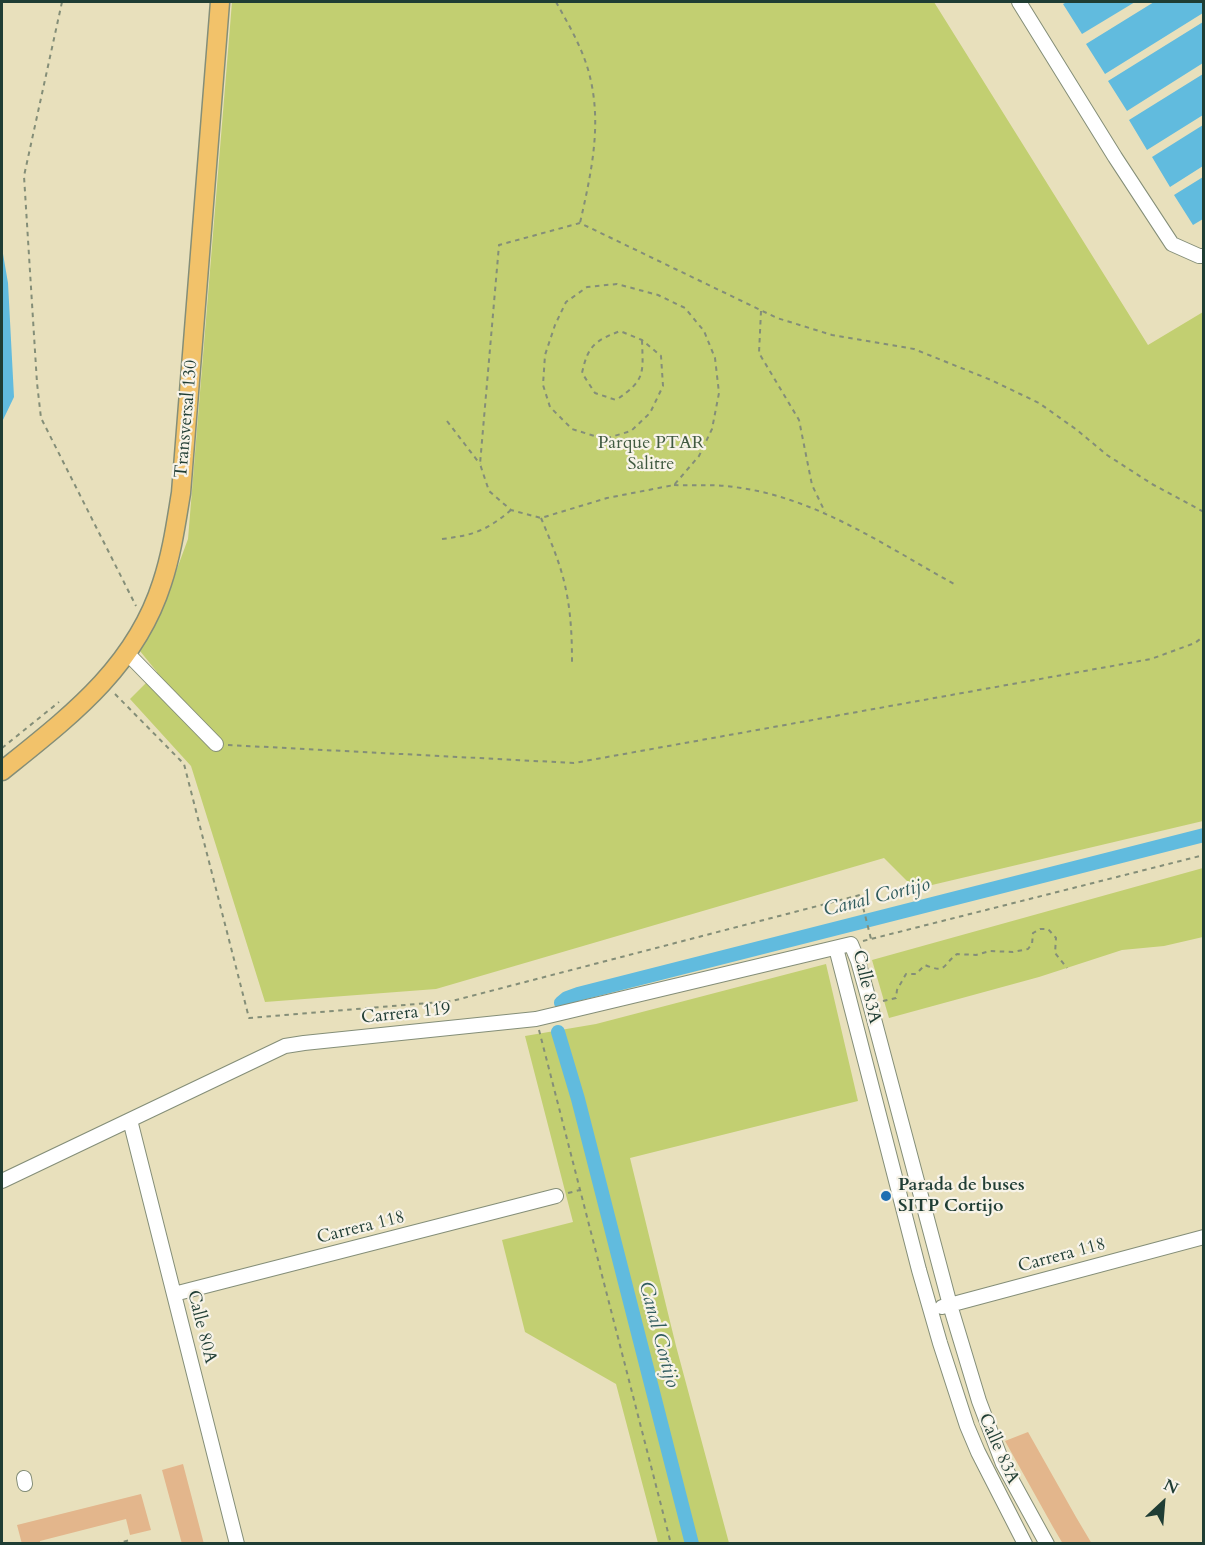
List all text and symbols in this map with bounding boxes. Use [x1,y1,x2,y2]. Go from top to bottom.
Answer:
street label: Transversal 130 [171,359,203,479]
park label: Parque PTAR Salitre [598,433,704,476]
water label: Canal Cortijo [821,873,933,923]
street label: Calle 83A [847,948,885,1026]
street label: Carrera 119 [360,999,452,1029]
place label: Parada de buses SITP Cortijo [898,1175,1025,1218]
marker: Parada de buses SITP Cortijo [879,1189,893,1203]
street label: Carrera 118 [315,1207,407,1249]
street label: Carrera 118 [1016,1234,1108,1278]
water label: Canal Cortijo [632,1279,684,1391]
street label: Calle 80A [181,1288,221,1366]
street label: Calle 83A [973,1410,1023,1488]
north arrow [1133,1473,1193,1533]
text: N [1160,1474,1182,1500]

